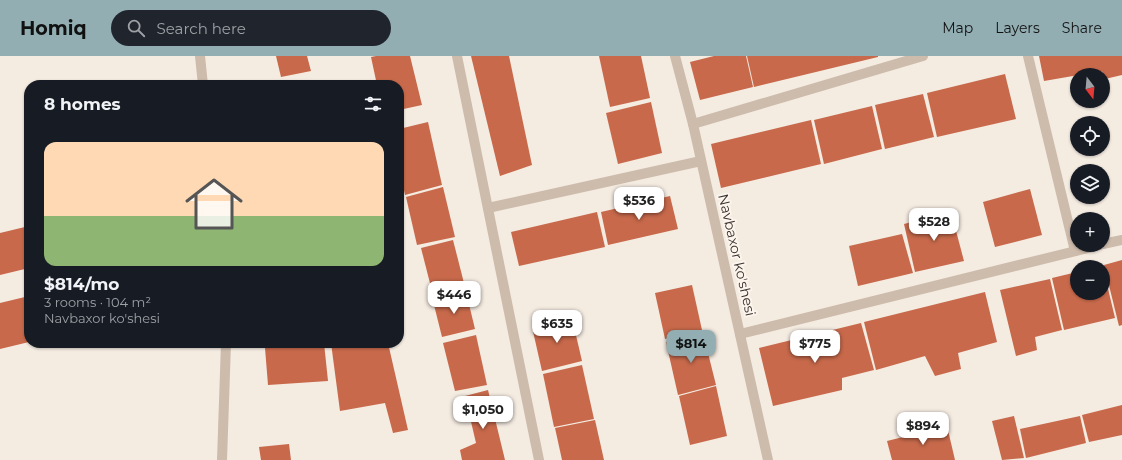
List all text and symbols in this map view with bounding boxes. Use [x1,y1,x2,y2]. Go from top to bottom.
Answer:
search box [111,10,391,46]
text: Homiq [20,17,87,40]
icon: search [125,17,147,39]
text: Search here [157,19,246,38]
text: Map [942,19,973,37]
text: Layers [995,19,1040,37]
text: Share [1062,19,1102,37]
north arrow [1070,68,1110,108]
map controls [1070,68,1110,300]
icon: filters [362,93,384,115]
text: 8 homes [44,94,121,114]
button: locate [1070,116,1110,156]
button: layers [1070,164,1110,204]
icon: home [178,168,250,240]
pin: $536 [615,187,663,221]
text: $536 [623,192,655,208]
street label: Navbaxor ko'shesi [714,192,760,318]
pin: $528 [910,208,958,242]
button: + [1070,212,1110,252]
text: $528 [918,213,950,229]
button: − [1070,260,1110,300]
text: $814/mo [44,274,119,294]
pin: $446 [430,281,478,315]
text: $446 [437,286,471,302]
text: 3 rooms · 104 m² [44,294,151,310]
text: Navbaxor ko'shesi [44,310,160,326]
pin: $635 [533,310,581,344]
text: $635 [541,315,573,331]
pin: $814 [667,330,715,364]
pin: $775 [791,330,839,364]
text: $814 [676,335,706,351]
text: $775 [799,335,831,351]
pin: $1,050 [450,396,516,430]
text: $1,050 [462,401,504,417]
pin: $894 [899,412,947,446]
text: $894 [906,417,940,433]

